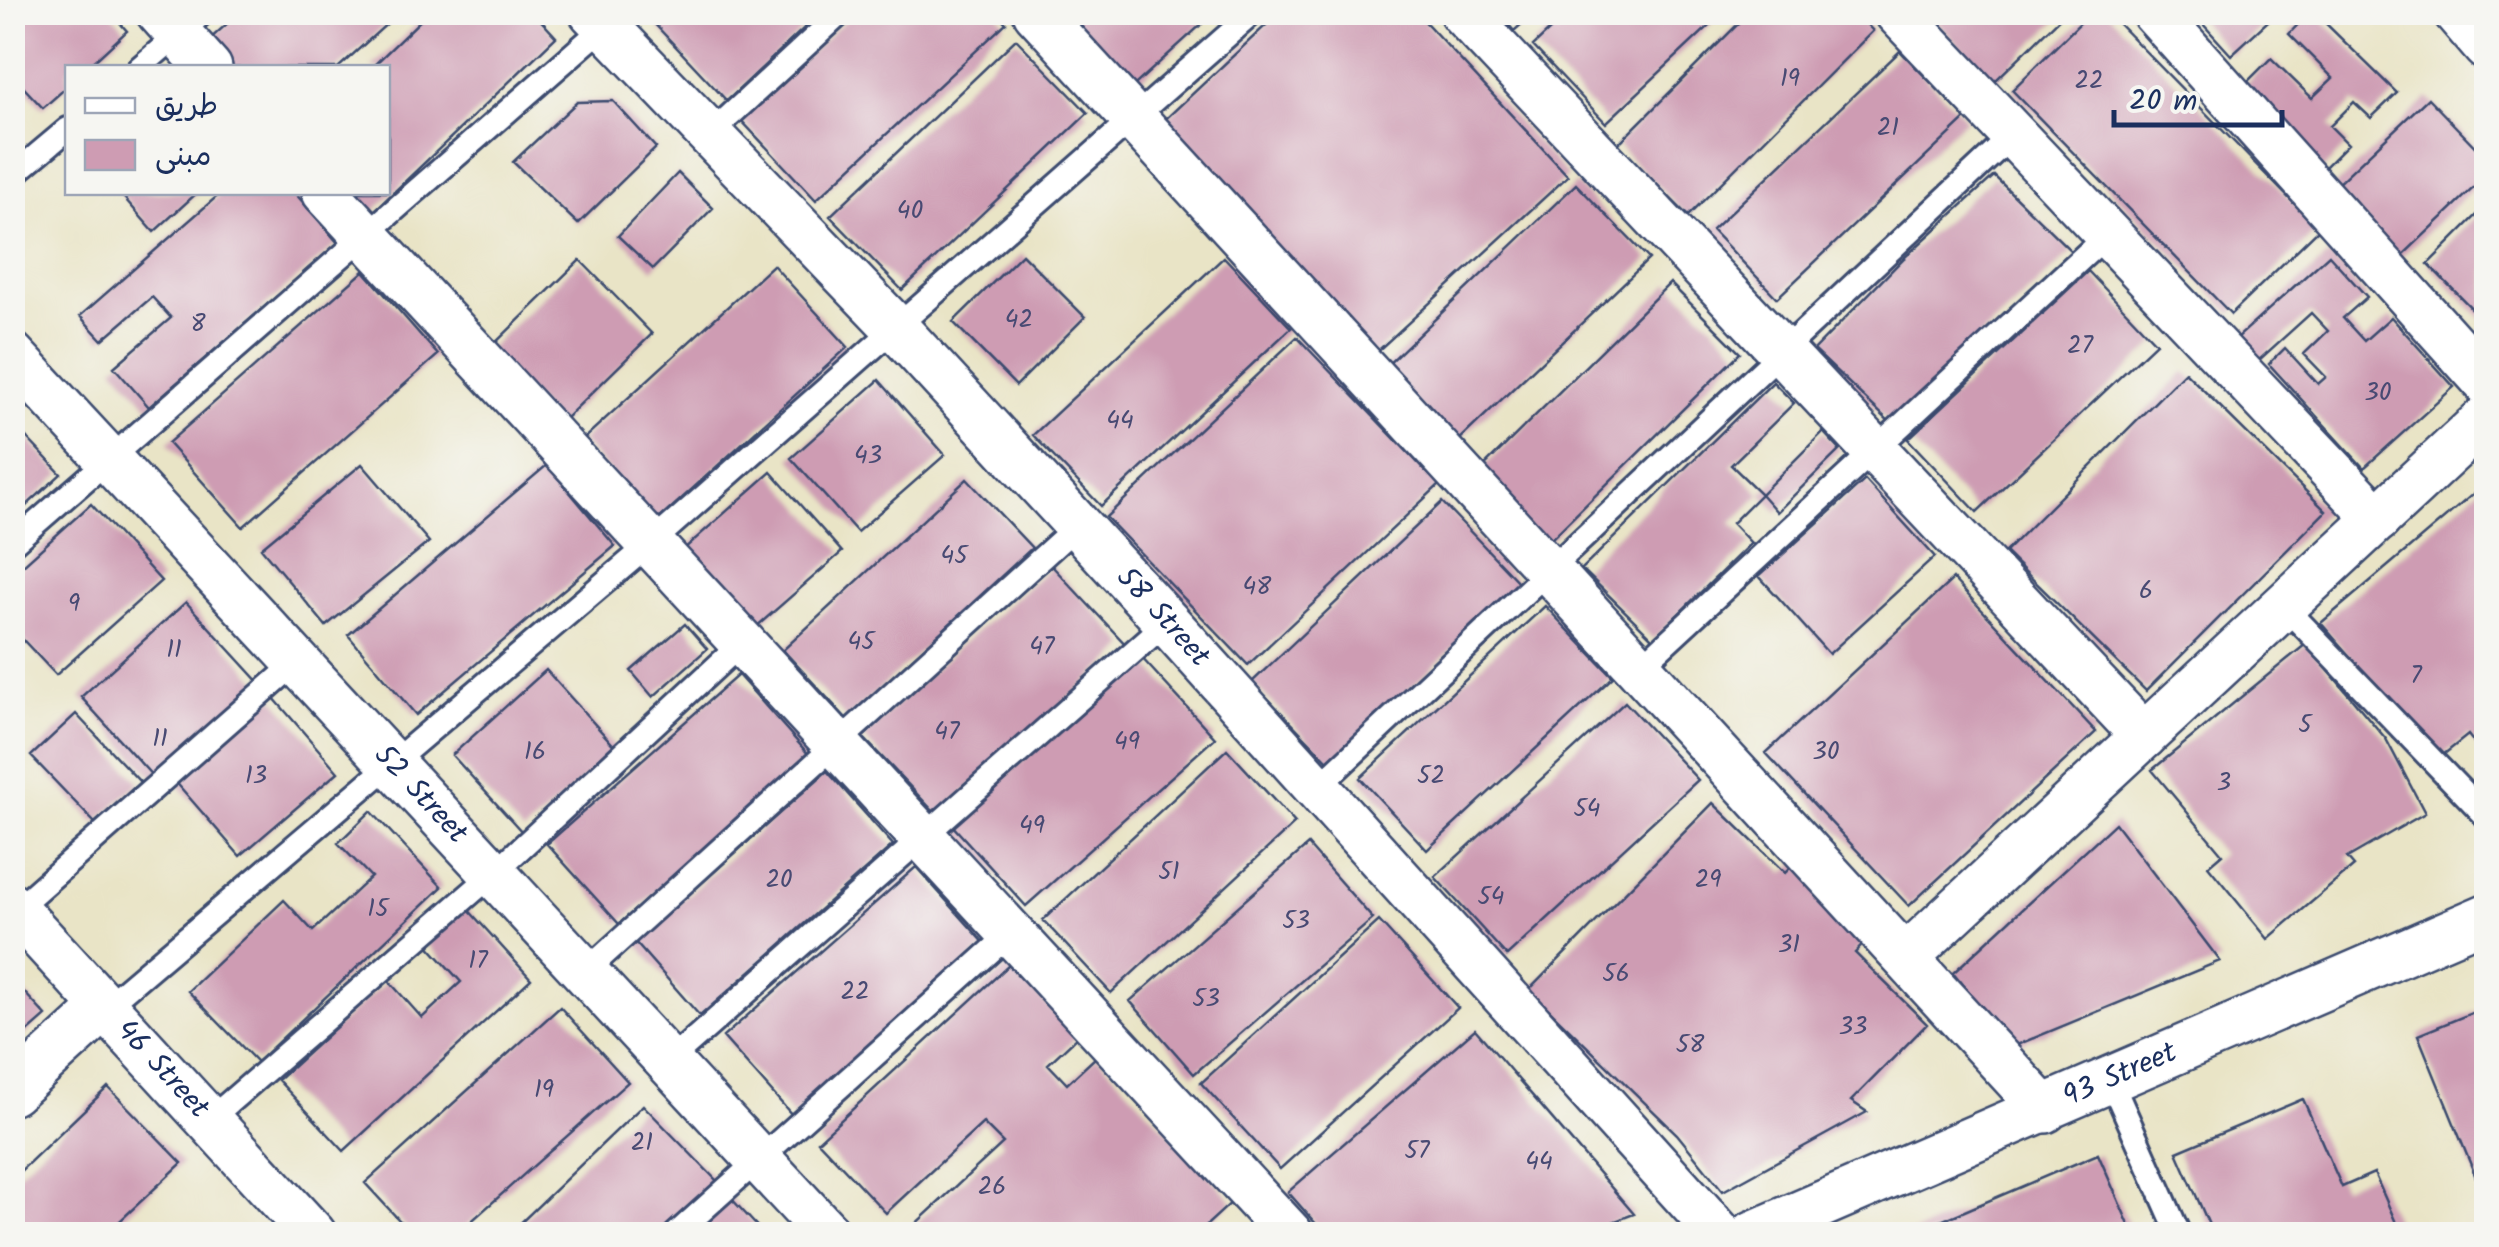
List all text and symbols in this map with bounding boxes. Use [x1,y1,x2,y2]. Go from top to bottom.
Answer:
house number: 19 [1780,59,1800,99]
house number: 22 [2074,61,2104,101]
legend [65,65,390,195]
scale bar [2114,65,2282,127]
text: 20 m [2129,78,2197,126]
text: طريق [155,83,218,131]
house number: 21 [1877,108,1899,148]
text: مبنى [155,133,211,181]
house number: 40 [897,191,923,231]
house number: 42 [1005,300,1033,340]
house number: 8 [190,304,206,344]
house number: 27 [2067,326,2094,366]
house number: 30 [2365,373,2391,413]
house number: 44 [1106,401,1134,441]
house number: 43 [854,436,882,476]
house number: 45 [940,536,969,576]
street label: 58 Street [1104,556,1222,679]
house number: 48 [1243,567,1272,607]
house number: 6 [2139,571,2153,611]
house number: 9 [68,584,80,624]
house number: 45 [847,622,876,662]
house number: 47 [1029,627,1056,667]
house number: 11 [166,630,182,670]
house number: 7 [2410,656,2423,696]
house number: 5 [2298,705,2313,745]
house number: 47 [934,712,961,752]
house number: 11 [152,719,168,759]
house number: 49 [1114,722,1140,762]
house number: 16 [524,732,546,772]
house number: 30 [1813,732,1839,772]
street label: 52 Street [361,734,479,856]
house number: 13 [245,756,267,796]
house number: 52 [1417,756,1445,796]
house number: 3 [2217,763,2231,803]
house number: 54 [1573,789,1601,829]
house number: 49 [1019,806,1045,846]
house number: 51 [1158,852,1180,892]
house number: 20 [765,860,793,900]
house number: 29 [1695,860,1721,900]
house number: 54 [1477,877,1505,917]
house number: 15 [367,889,390,929]
house number: 53 [1282,901,1310,941]
house number: 31 [1778,925,1800,965]
house number: 17 [468,941,489,981]
house number: 56 [1602,954,1630,994]
house number: 22 [840,972,870,1012]
house number: 53 [1192,979,1220,1019]
house number: 33 [1839,1007,1867,1047]
street label: 46 Street [103,1009,221,1131]
house number: 58 [1676,1025,1705,1065]
street label: 93 Street [2056,1029,2185,1121]
house number: 19 [534,1070,554,1110]
house number: 21 [631,1123,653,1163]
house number: 57 [1405,1131,1431,1171]
house number: 44 [1525,1142,1553,1182]
house number: 26 [978,1167,1006,1207]

